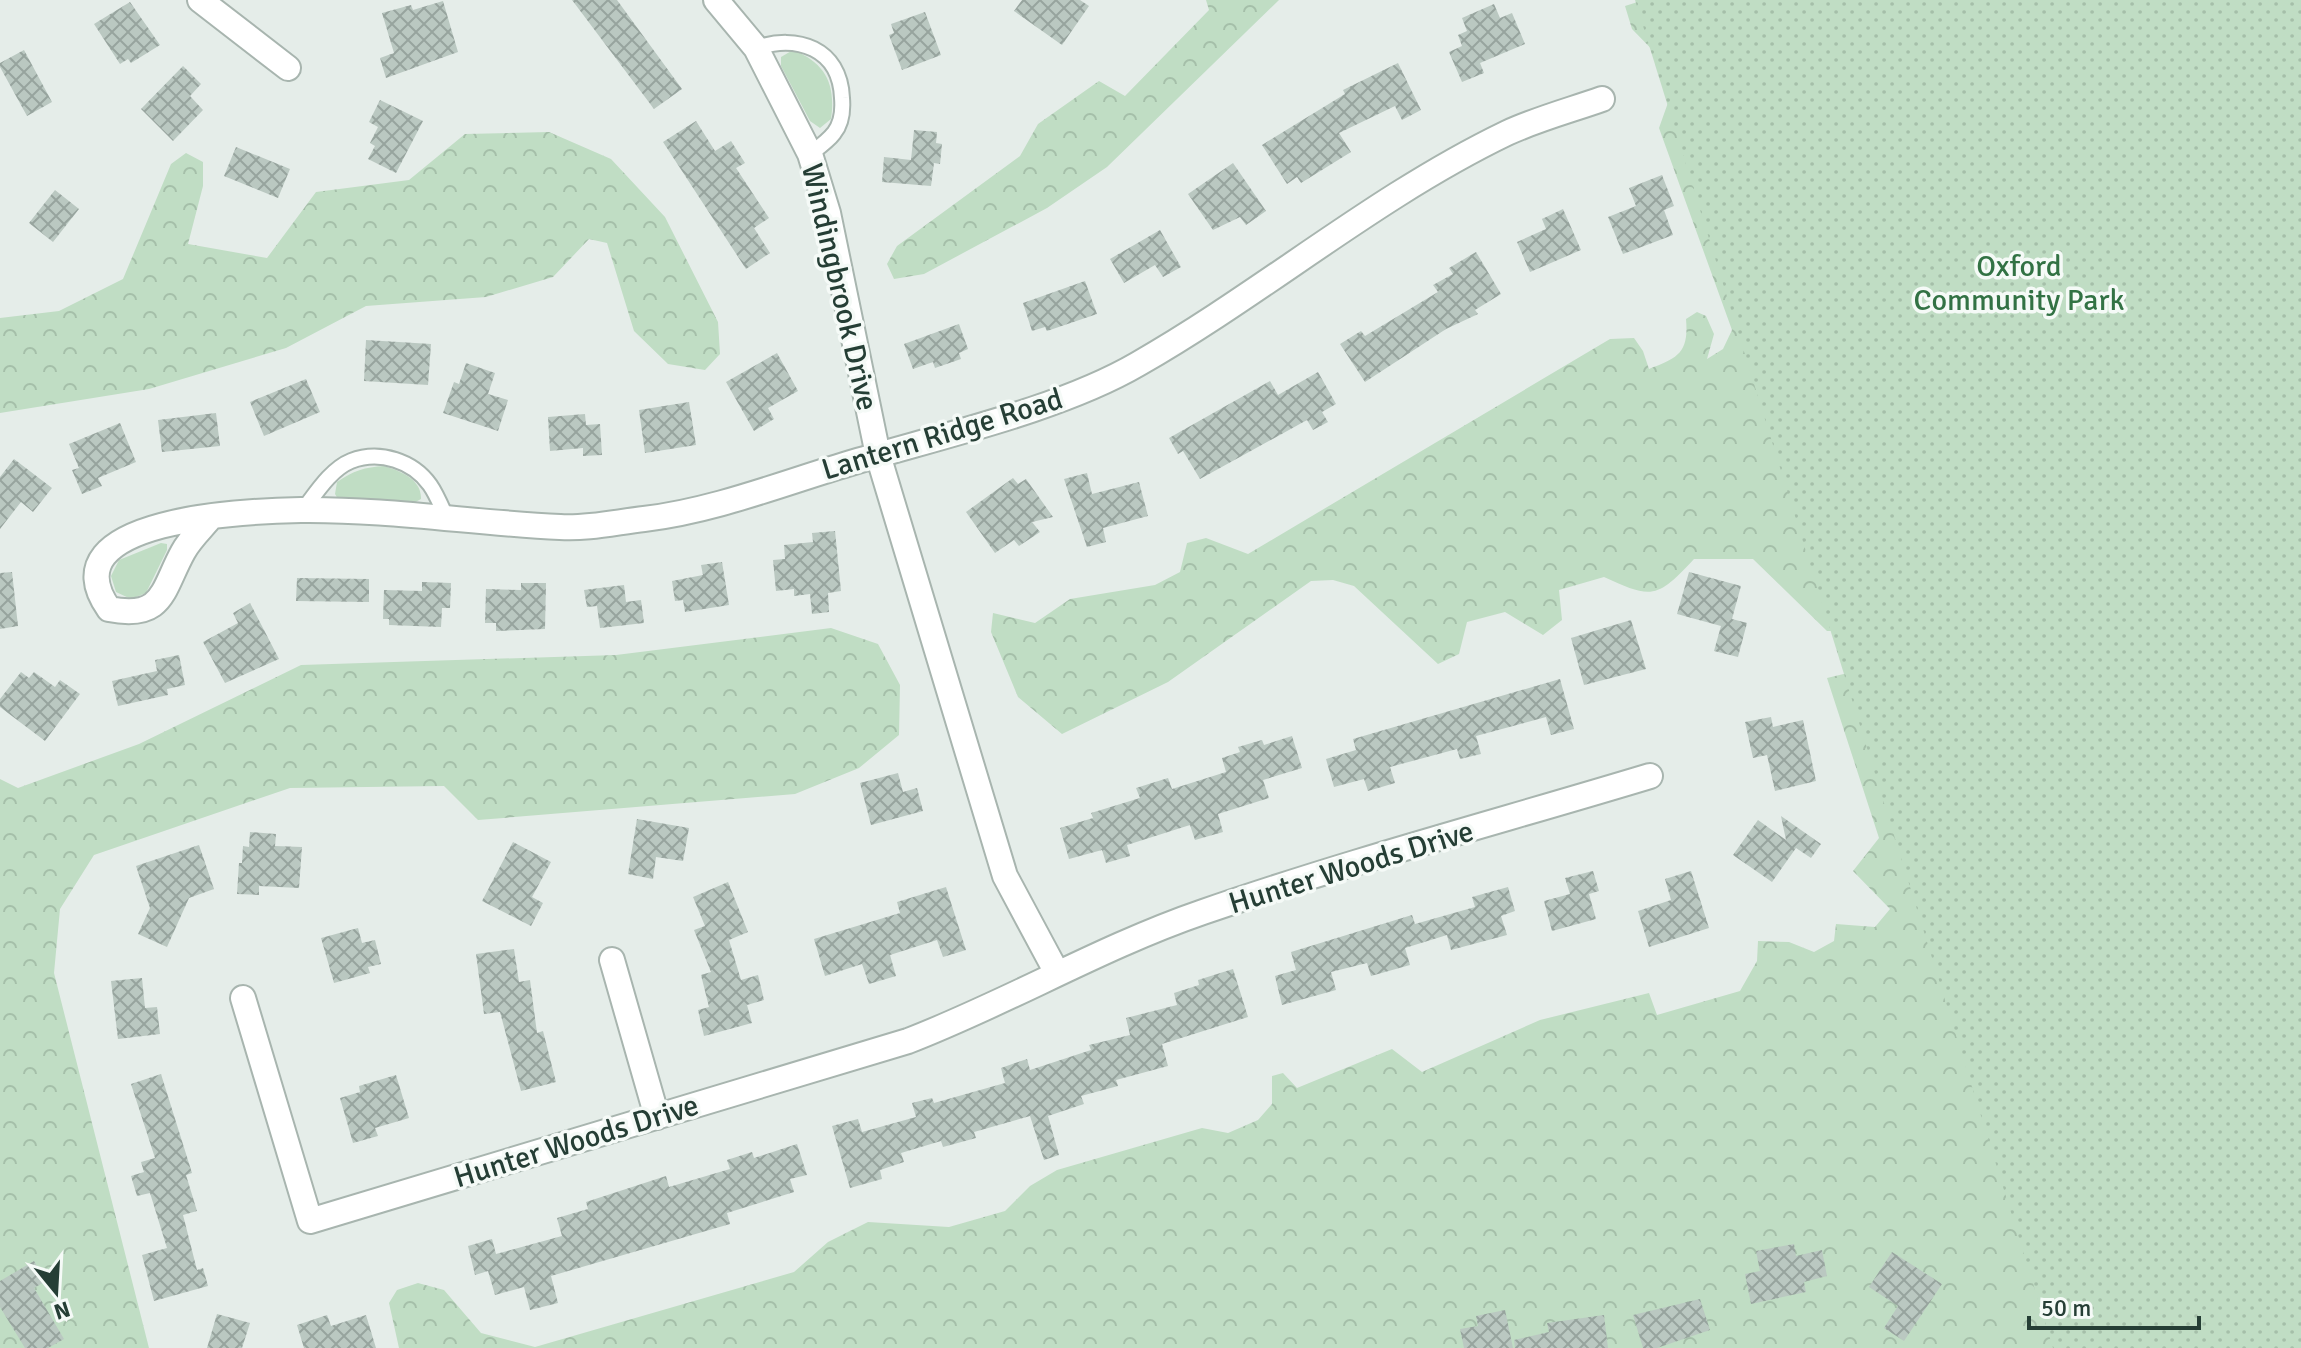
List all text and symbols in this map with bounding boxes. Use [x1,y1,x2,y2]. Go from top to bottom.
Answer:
street label: Windingbrook Drive [793,160,886,414]
park label: Oxford Community Park [1914,248,2124,319]
street label: Lantern Ridge Road [817,380,1067,489]
street label: Hunter Woods Drive [1224,813,1478,922]
street label: Hunter Woods Drive [449,1087,703,1196]
north arrow [16,1252,96,1332]
scale bar [2029,1280,2199,1330]
text: 50 m [2041,1293,2091,1323]
text: N [51,1295,73,1326]

